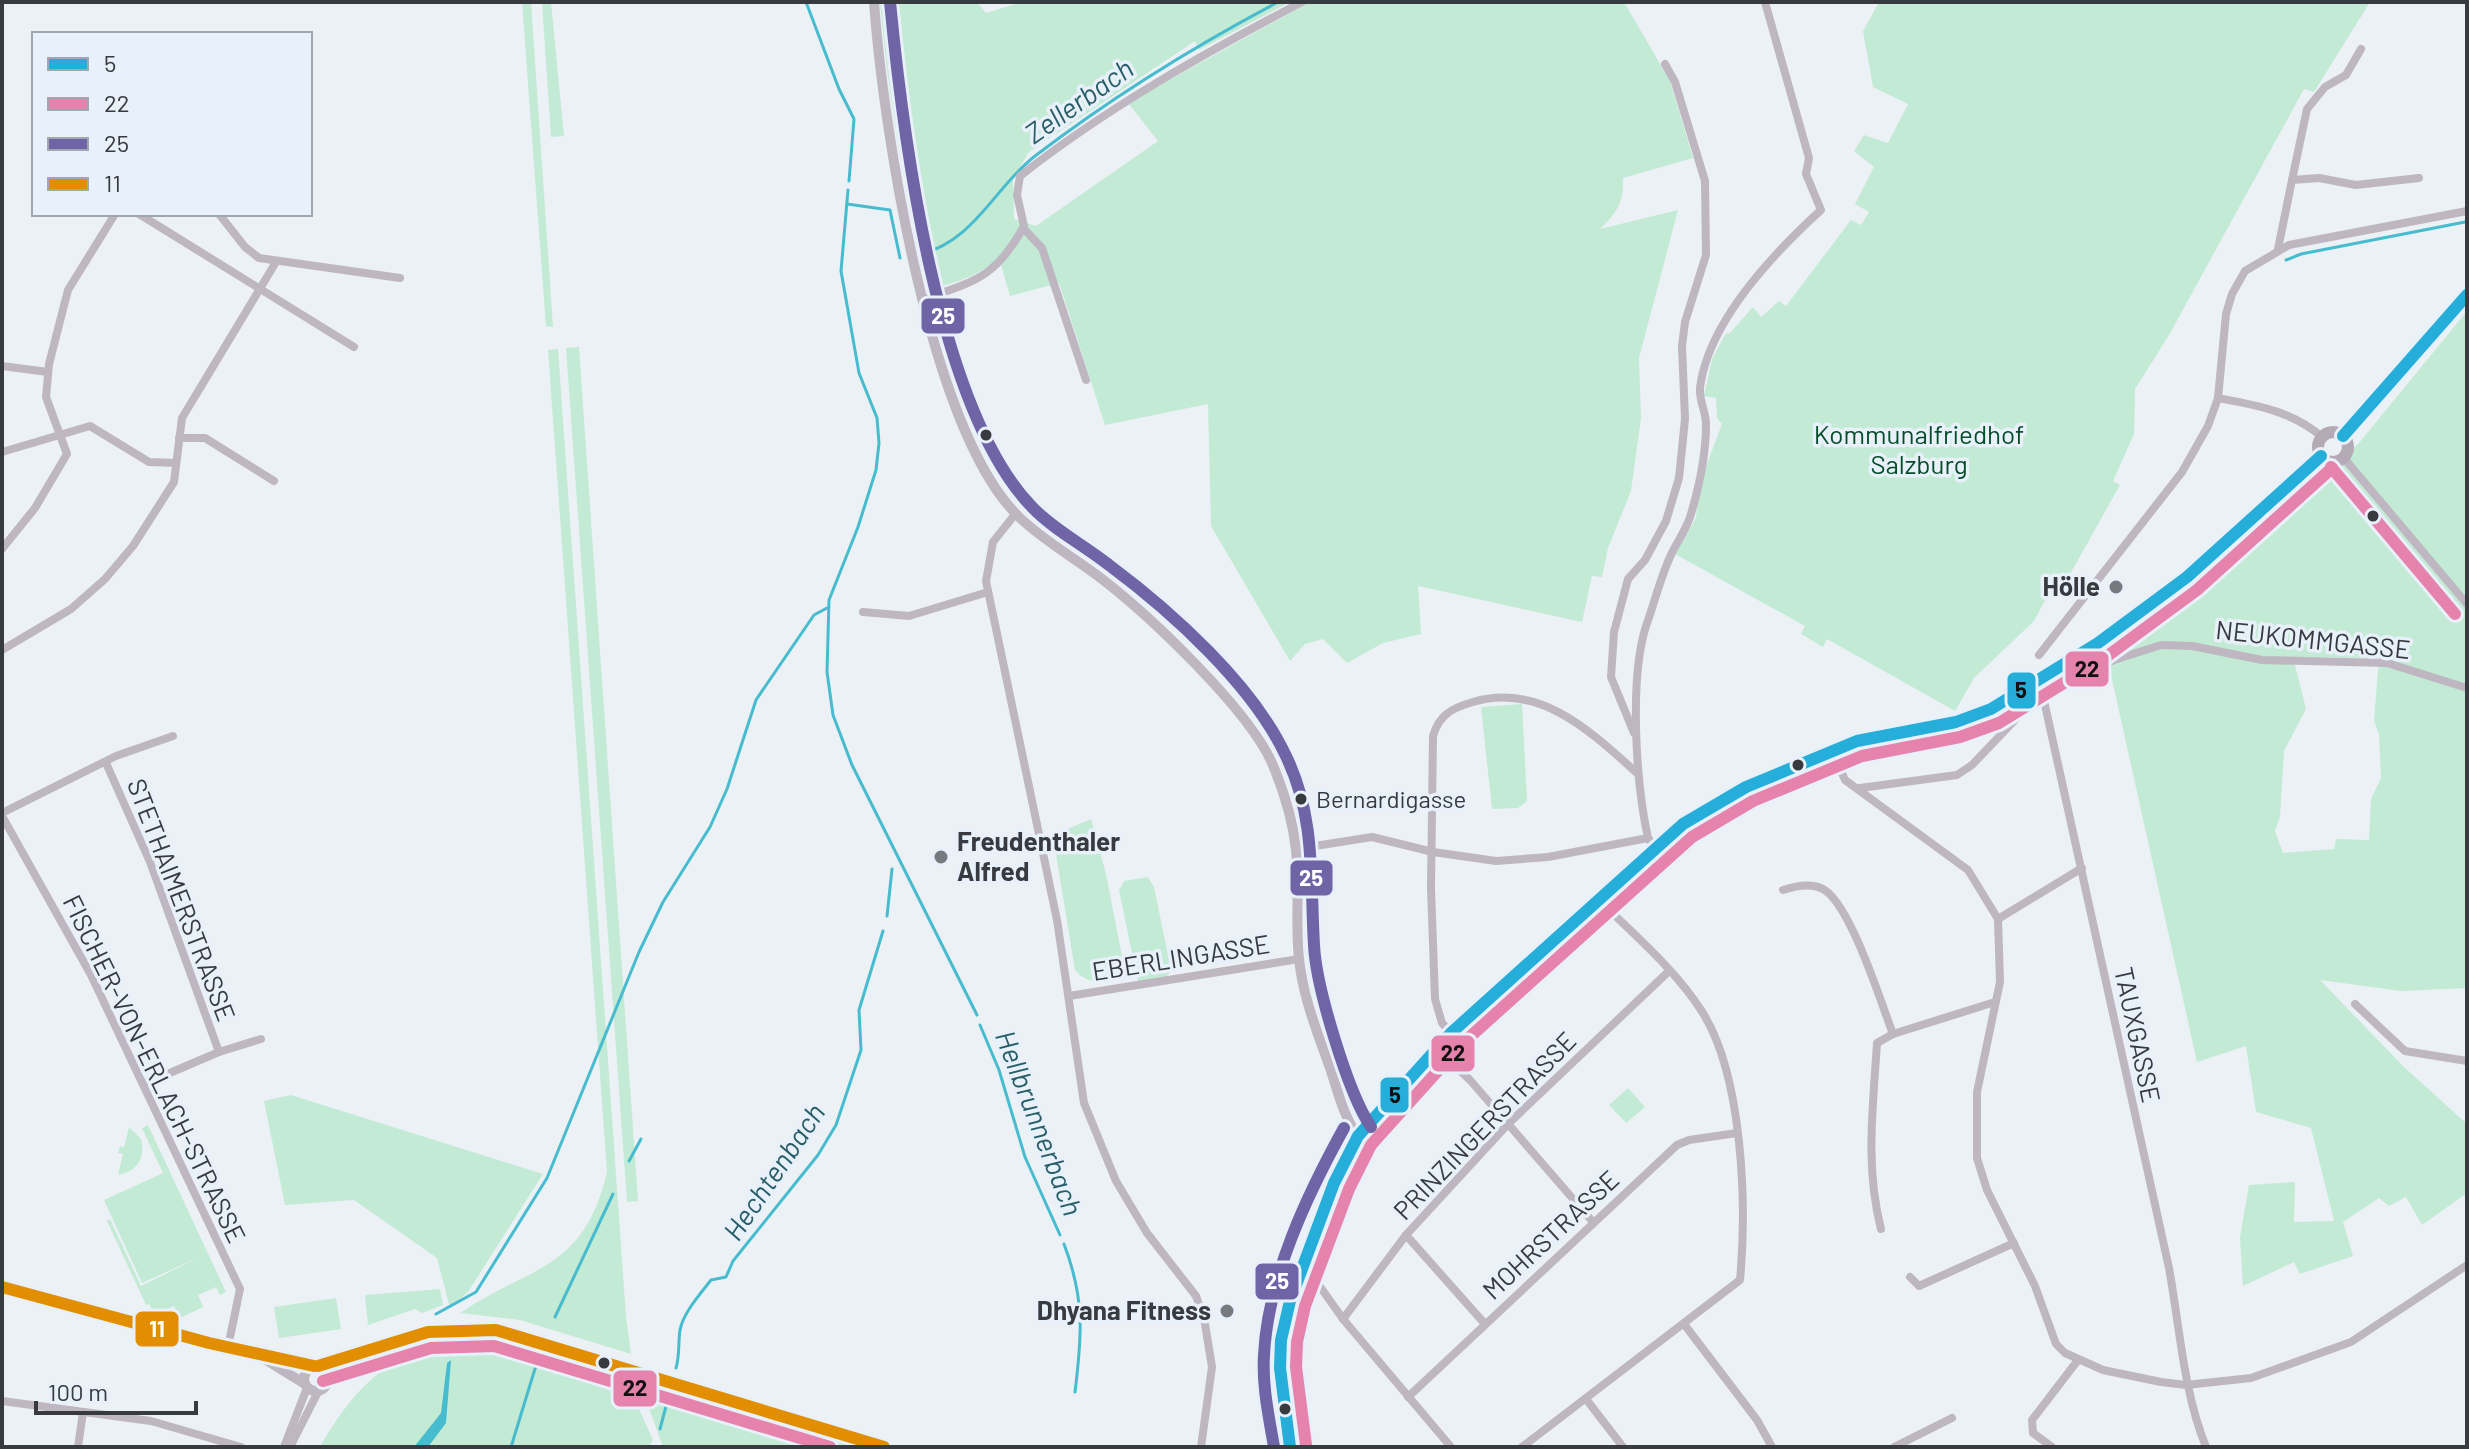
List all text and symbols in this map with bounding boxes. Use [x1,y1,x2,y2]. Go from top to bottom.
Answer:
legend [32,32,312,216]
text: 5 [104,48,116,77]
water label: Zellerbach [1018,51,1139,150]
text: 22 [104,88,130,117]
text: 25 [104,128,129,157]
text: 11 [104,168,121,197]
line badge: 25 [920,297,966,335]
text: 25 [931,302,955,328]
park label: Kommunalfriedhof Salzburg [1814,418,2024,479]
unlabelled marker [978,427,994,443]
unlabelled marker [2365,508,2381,524]
place label: Hölle [2043,570,2100,601]
marker: Hölle [2107,578,2125,596]
street label: NEUKOMMGASSE [2214,613,2412,664]
line badge: 22 [2064,650,2110,688]
text: 22 [2075,655,2099,681]
line badge: 5 [2006,671,2037,710]
text: 5 [2015,676,2027,702]
unlabelled marker [1790,757,1806,773]
street label: STETHAIMERSTRASSE [122,774,243,1025]
place label: Bernardigasse [1316,784,1466,813]
marker: Bernardigasse [1293,791,1309,807]
place label: Freudenthaler Alfred [957,825,1120,886]
marker: Freudenthaler Alfred [932,848,950,866]
line badge: 25 [1289,859,1334,897]
text: 25 [1299,864,1323,890]
street label: FISCHER-VON-ERLACH-STRASSE [57,889,253,1247]
street label: EBERLINGASSE [1090,927,1272,986]
street label: TAUXGASSE [2109,964,2168,1105]
water label: Hellbrunnerbach [989,1025,1091,1220]
street label: PRINZINGERSTRASSE [1386,1025,1582,1225]
line badge: 22 [1430,1034,1476,1073]
text: 22 [1441,1039,1465,1065]
line badge: 5 [1379,1076,1410,1114]
text: 5 [1389,1081,1401,1107]
water label: Hechtenbach [715,1096,831,1246]
street label: MOHRSTRASSE [1475,1163,1625,1305]
line badge: 25 [1254,1262,1300,1301]
text: 25 [1265,1267,1289,1293]
place label: Dhyana Fitness [1037,1294,1211,1325]
marker: Dhyana Fitness [1218,1302,1236,1320]
line badge: 11 [134,1310,180,1348]
text: 11 [149,1315,165,1341]
unlabelled marker [596,1355,612,1371]
scale bar [36,1365,196,1415]
line badge: 22 [612,1369,658,1408]
text: 22 [623,1374,647,1400]
text: 100 m [48,1377,108,1406]
unlabelled marker [1277,1401,1293,1417]

